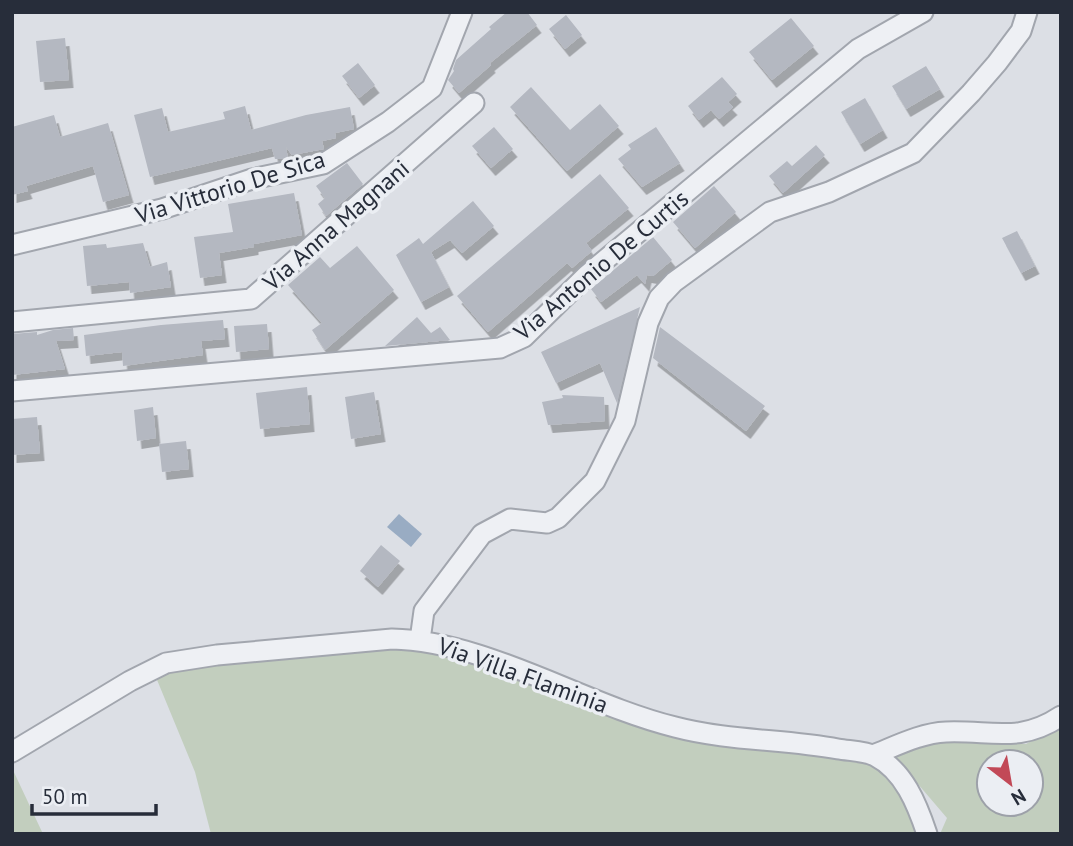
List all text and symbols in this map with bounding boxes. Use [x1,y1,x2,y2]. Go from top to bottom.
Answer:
street label: Via Vittorio De Sica [130,143,329,231]
street label: Via Anna Magnani [255,153,416,298]
street label: Via Antonio De Curtis [507,183,695,348]
street label: Via Villa Flaminia [433,630,612,720]
north arrow [975,748,1045,818]
scale bar [32,772,156,816]
text: 50 m [42,783,88,810]
text: N [1007,784,1030,811]

